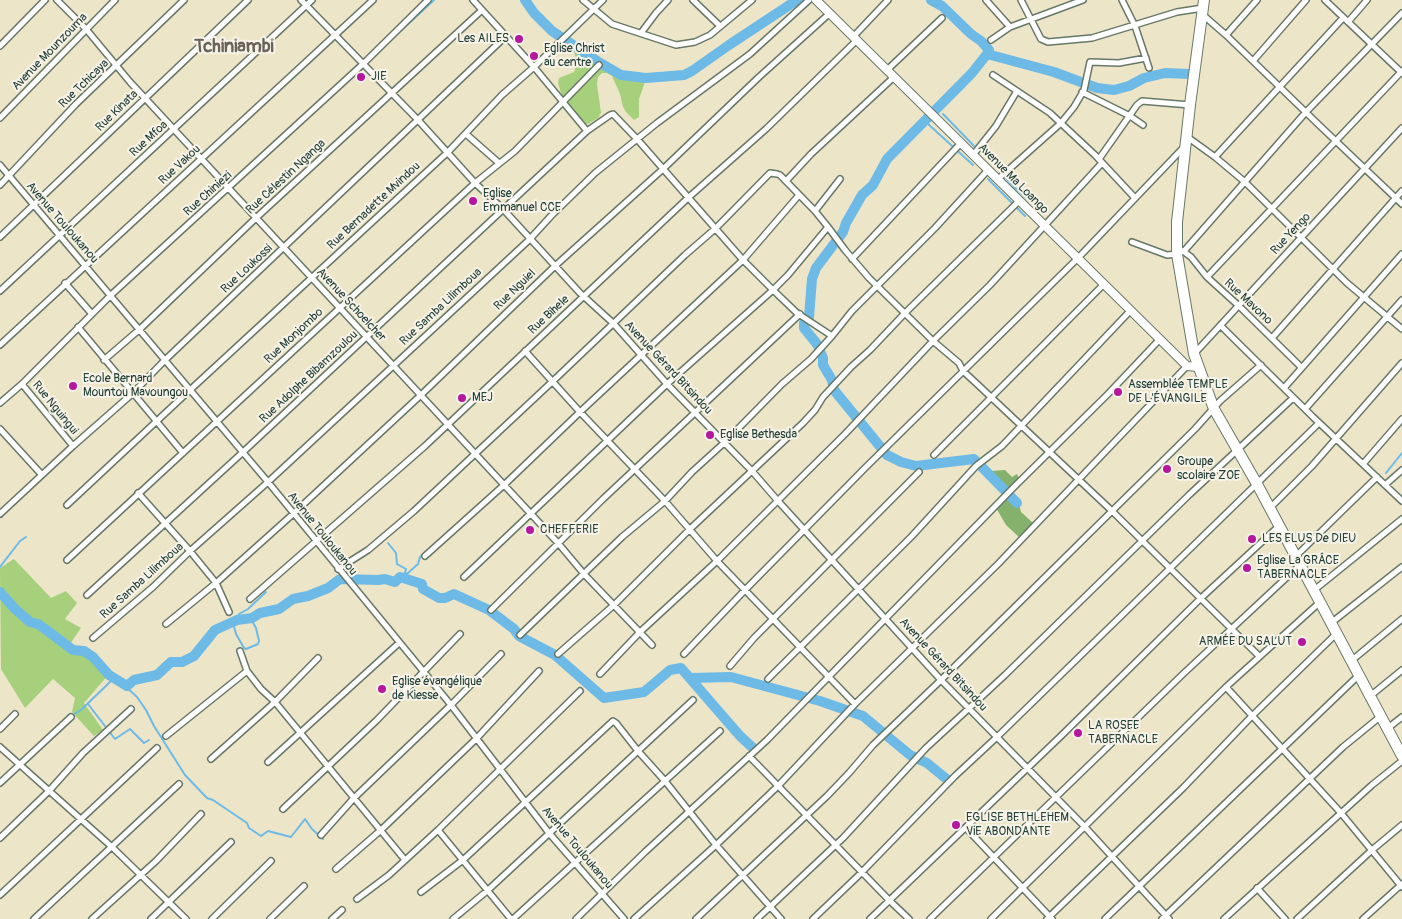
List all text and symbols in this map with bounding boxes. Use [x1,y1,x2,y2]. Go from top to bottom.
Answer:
street label: Avenue Mounzouma [9,10,91,94]
place label: Les AILES [457,32,509,46]
marker: Les AILES [513,33,525,45]
district label: Tchiniambi [194,36,274,58]
place label: Eglise Christ au centre [544,42,605,70]
marker: Eglise Christ au centre [528,50,540,62]
street label: Rue Tchicaya [56,57,112,111]
place label: JIE [371,70,386,84]
marker: JIE [355,71,367,83]
street label: Rue Kinata [93,87,141,135]
street label: Rue Mfoa [127,118,171,160]
street label: Rue Célestin Nganga [243,136,329,218]
street label: Avenue Ma Loango [975,141,1051,217]
street label: Rue Vakou [156,142,204,188]
street label: Rue Bernadette Mvindou [324,159,424,253]
street label: Rue Chiniezi [181,169,235,219]
street label: Avenue Touloukanou [23,179,101,267]
place label: Eglise Emmanuel CCE [483,187,561,215]
marker: Eglise Emmanuel CCE [467,195,479,207]
street label: Rue Yengo [1268,210,1314,258]
street label: Rue Loukossi [218,242,276,296]
street label: Avenue Schoelcher [313,265,389,345]
street label: Rue Samba Lilimboua [397,265,485,349]
street label: Rue Nguiel [491,267,539,313]
street label: Rue Mavono [1221,276,1275,328]
street label: Rue Bihele [526,292,572,338]
street label: Rue Monjombo [262,305,326,367]
street label: Avenue Gérard Bitsindou [621,318,715,418]
street label: Rue Adolphe Bibamzoulou [257,328,361,426]
place label: Ecole Bernard Mountou Mavoungou [83,372,188,400]
street label: Rue Nguingui [29,378,81,438]
place label: Assemblée TEMPLE DE L'ÉVANGILE [1128,378,1228,406]
marker: Ecole Bernard Mountou Mavoungou [67,380,79,392]
marker: Assemblée TEMPLE DE L'ÉVANGILE [1112,386,1124,398]
place label: MEJ [472,391,493,405]
marker: MEJ [456,392,468,404]
place label: Eglise Bethesda [720,428,797,442]
marker: Eglise Bethesda [704,429,716,441]
place label: Groupe scolaire ZOE [1177,455,1240,483]
marker: Groupe scolaire ZOE [1161,463,1173,475]
street label: Avenue Touloukanou [284,489,360,579]
place label: CHEFFERIE [540,523,598,537]
marker: CHEFFERIE [524,524,536,536]
place label: LES ELUS De DIEU [1262,532,1356,546]
marker: LES ELUS De DIEU [1246,533,1258,545]
street label: Rue Samba Lilimboua [97,540,187,622]
place label: Eglise La GRÂCE TABERNACLE [1257,554,1339,582]
marker: Eglise La GRÂCE TABERNACLE [1241,562,1253,574]
street label: Avenue Gérard Bitsindou [896,615,990,715]
place label: ARMÉE DU SALUT [1199,635,1292,649]
marker: ARMÉE DU SALUT [1296,636,1308,648]
place label: Eglise évangélique de Kiesse [392,675,482,703]
marker: Eglise évangélique de Kiesse [376,683,388,695]
place label: LA ROSEE TABERNACLE [1088,719,1158,747]
marker: LA ROSEE TABERNACLE [1072,727,1084,739]
street label: Avenue Touloukanou [538,804,616,892]
place label: EGLISE BETHLEHEM ViE ABONDANTE [966,811,1069,839]
marker: EGLISE BETHLEHEM ViE ABONDANTE [950,819,962,831]

